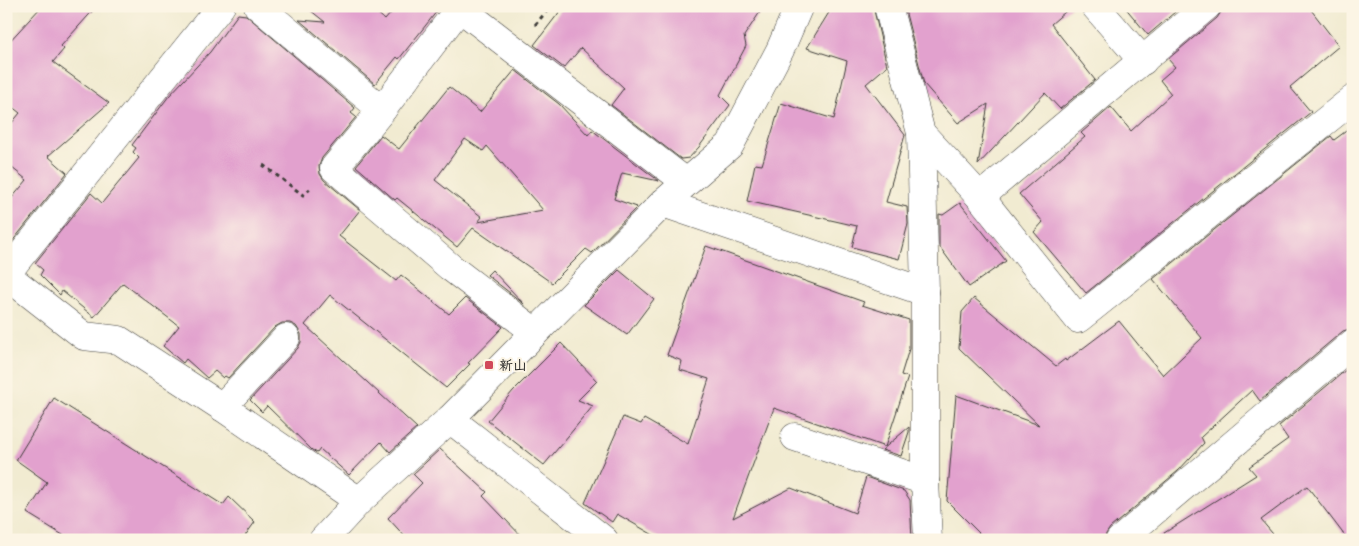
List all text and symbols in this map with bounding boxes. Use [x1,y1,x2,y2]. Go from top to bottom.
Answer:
place label: 新山 [499,355,527,374]
marker: 新山 [483,359,495,371]

